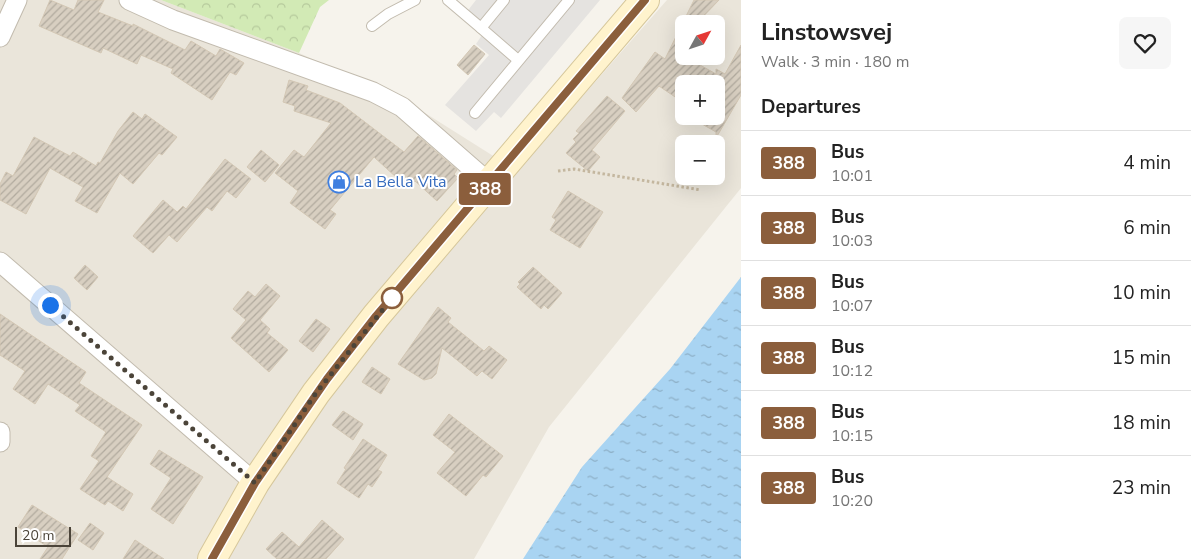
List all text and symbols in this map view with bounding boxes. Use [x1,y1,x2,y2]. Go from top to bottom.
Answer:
north arrow [675,15,725,65]
map controls [675,15,725,185]
text: Linstowsvej [761,16,892,48]
button: heart [1119,17,1171,69]
text: Walk · 3 min · 180 m [761,51,909,73]
button: + [675,75,725,125]
text: Departures [761,94,861,120]
button: − [675,135,725,185]
text: Bus [831,139,864,165]
text: 4 min [1123,150,1171,176]
text: 388 [772,151,805,175]
text: 10:01 [831,165,873,187]
shop icon: La Bella Vita [327,170,351,194]
place label: La Bella Vita [355,171,447,193]
line badge: 388 [456,173,514,205]
text: 388 [469,177,501,201]
text: Bus [831,204,864,230]
text: 6 min [1123,215,1171,241]
text: 388 [772,216,805,240]
text: 10:03 [831,230,873,252]
text: Bus [831,269,864,295]
text: 10 min [1112,280,1171,306]
text: 388 [772,281,805,305]
unlabelled marker [381,287,403,309]
your location [38,293,63,318]
text: 10:07 [831,295,873,317]
text: Bus [831,334,864,360]
text: 15 min [1112,345,1171,371]
text: 388 [772,346,805,370]
text: 10:12 [831,360,873,382]
text: Bus [831,399,864,425]
text: 18 min [1112,410,1171,436]
text: 388 [772,411,805,435]
text: 10:15 [831,425,873,447]
text: Bus [831,464,864,490]
text: 23 min [1112,475,1171,501]
text: 388 [772,476,805,500]
text: 10:20 [831,490,873,512]
scale bar [15,524,71,547]
text: 20 m [22,526,54,545]

